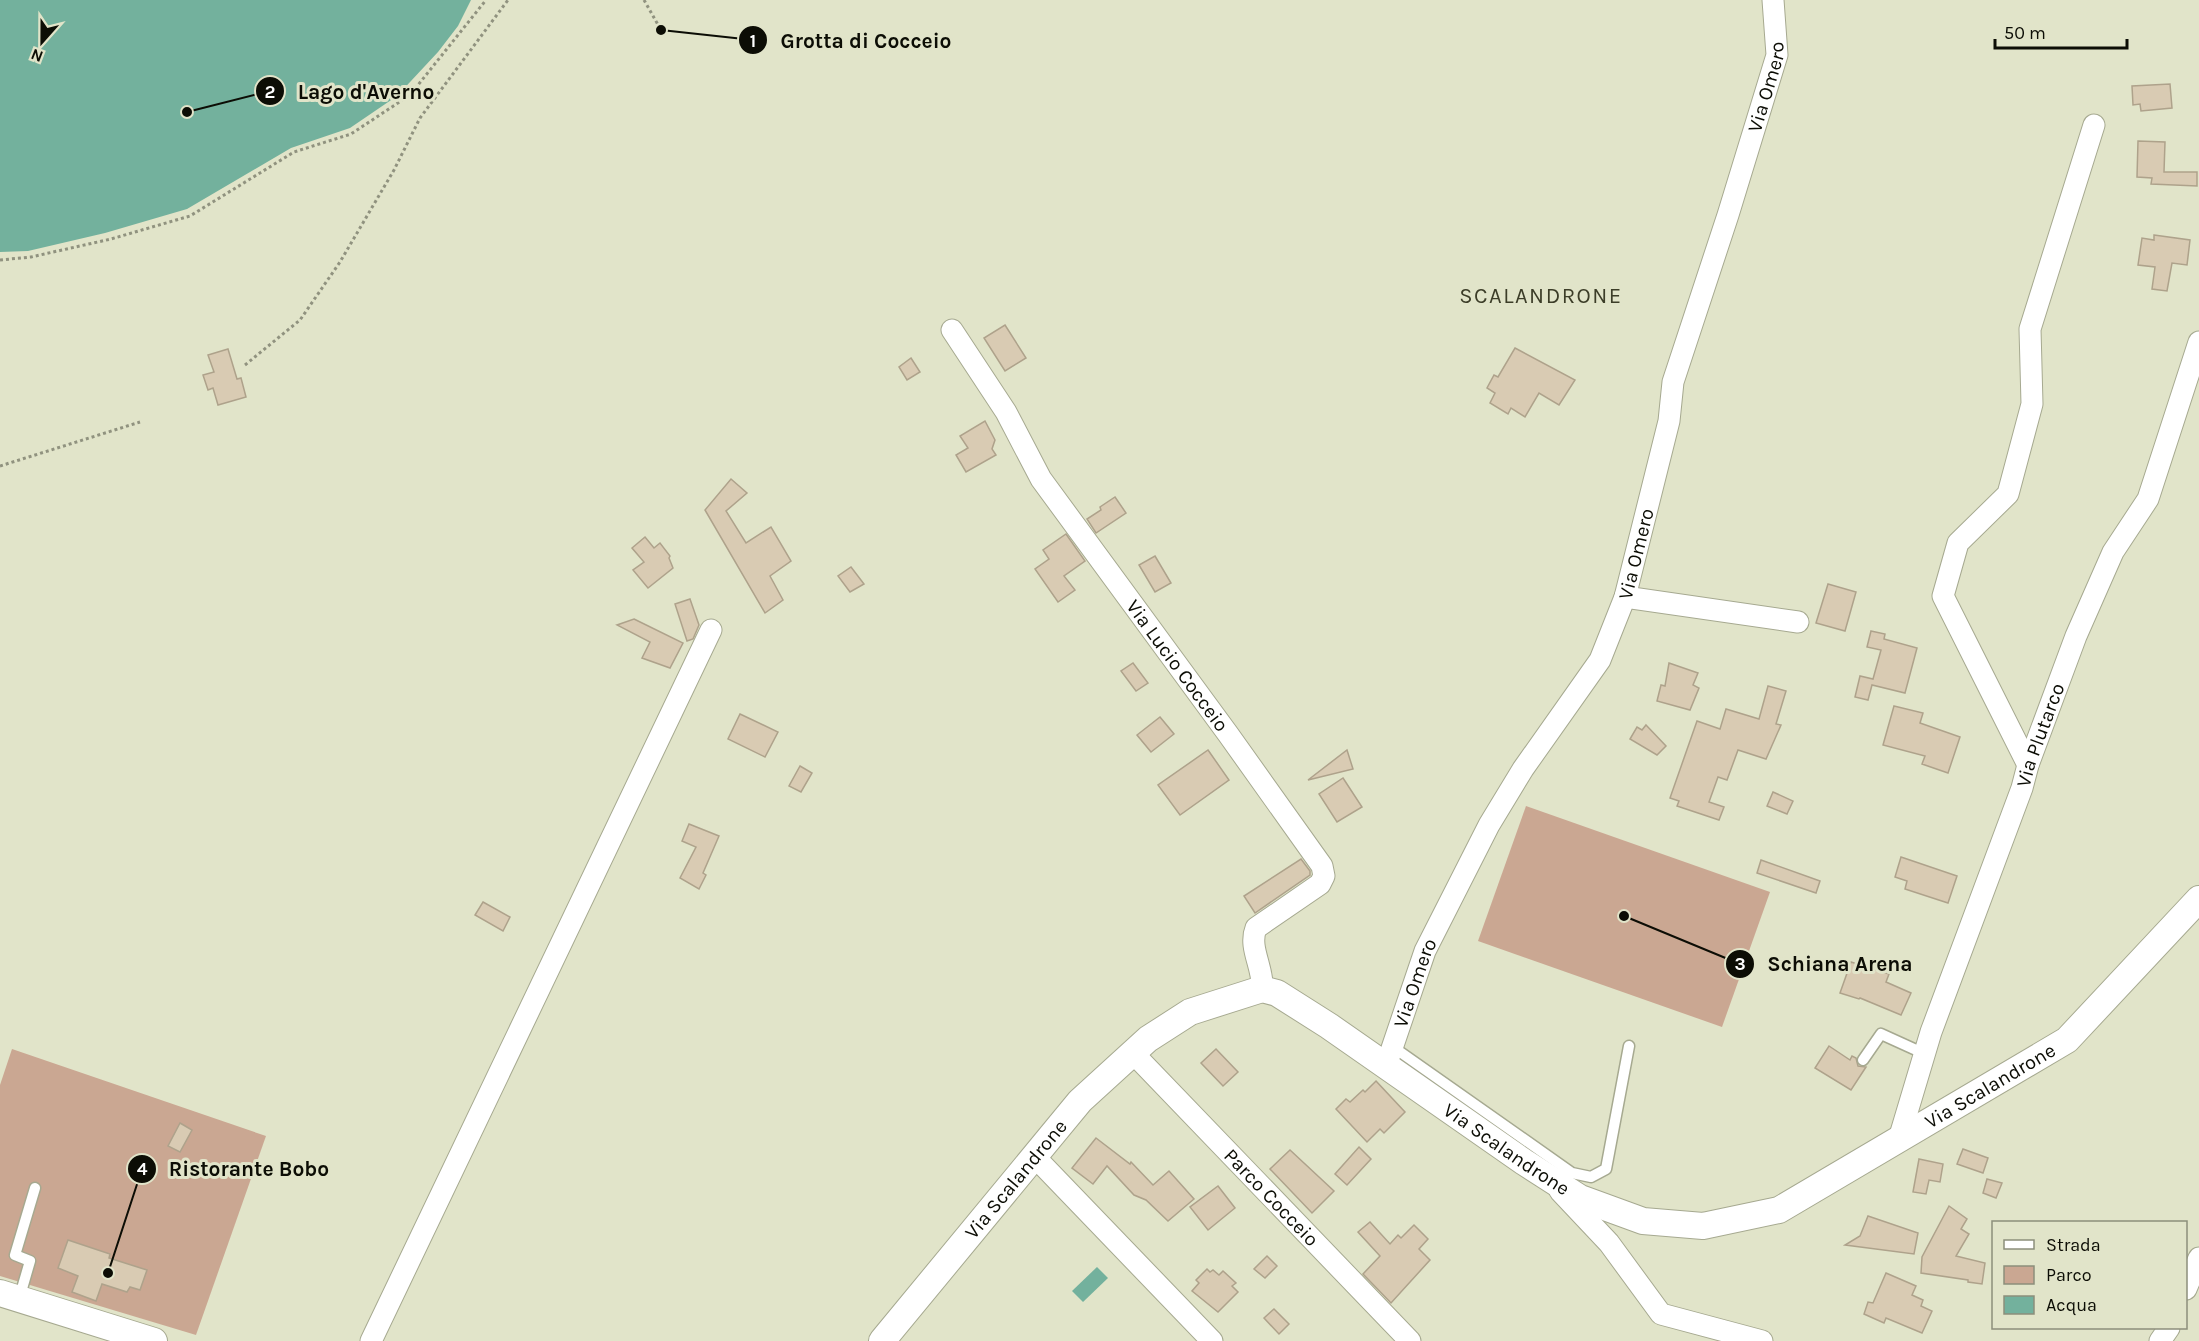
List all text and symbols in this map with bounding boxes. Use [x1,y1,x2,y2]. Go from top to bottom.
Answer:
north arrow [12,12,72,72]
scale bar [1995,12,2127,50]
callout: Grotta di Cocceio [738,21,963,60]
text: 50 m [2004,22,2046,44]
text: Grotta di Cocceio [781,29,951,53]
text: 1 [750,30,756,52]
street label: Via Omero [1743,41,1789,135]
text: N [28,45,46,66]
callout: Lago d'Averno [255,72,446,111]
text: Lago d'Averno [298,80,434,104]
text: 2 [265,81,275,103]
district label: SCALANDRONE [1459,283,1623,309]
street label: Via Omero [1614,506,1659,602]
street label: Via Lucio Cocceio [1121,595,1233,736]
street label: Via Plutarco [2012,680,2069,790]
street label: Via Omero [1389,934,1442,1031]
callout: Schiana Arena [1725,944,1925,983]
text: Schiana Arena [1767,952,1913,976]
text: 3 [1734,953,1746,975]
street label: Via Scalandrone [1921,1039,2060,1133]
street label: Via Scalandrone [1439,1098,1574,1200]
street label: Via Scalandrone [960,1115,1072,1244]
street label: Parco Cocceio [1219,1144,1323,1251]
callout: Ristorante Bobo [127,1149,341,1188]
text: Ristorante Bobo [169,1157,329,1181]
text: 4 [137,1158,148,1180]
legend [1992,1221,2187,1329]
text: Strada [2046,1234,2101,1256]
text: Parco [2046,1264,2092,1286]
text: Acqua [2046,1294,2097,1316]

